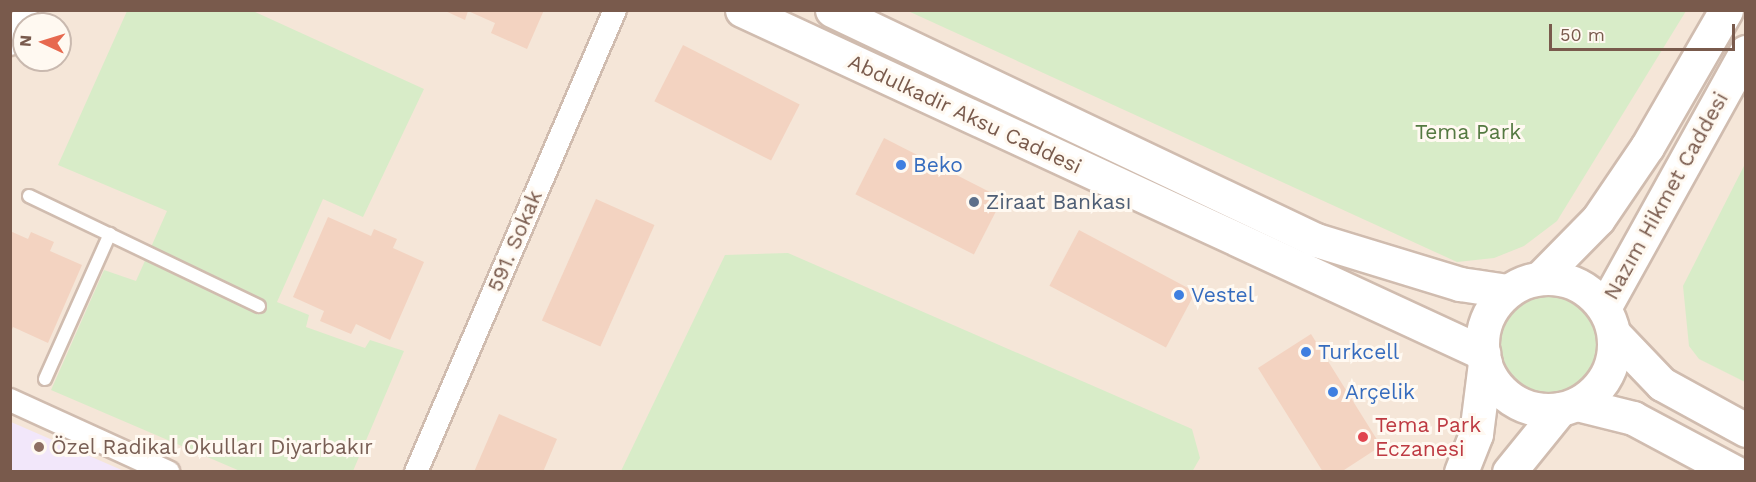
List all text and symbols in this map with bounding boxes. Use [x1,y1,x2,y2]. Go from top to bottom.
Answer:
north arrow [12,12,72,72]
scale bar [1552,12,1738,50]
text: 50 m [1560,24,1605,45]
text: N [16,34,35,47]
street label: Abdulkadir Aksu Caddesi [844,49,1086,179]
street label: Nazım Hikmet Caddesi [1598,88,1734,304]
park label: Tema Park [1415,119,1521,145]
place label: Beko [913,152,963,178]
marker: Beko [894,158,908,172]
street label: 591. Sokak [482,187,548,295]
place label: Ziraat Bankası [986,189,1131,215]
marker: Ziraat Bankası [967,195,981,209]
place label: Vestel [1191,282,1254,308]
marker: Vestel [1172,288,1186,302]
place label: Turkcell [1318,339,1399,365]
marker: Turkcell [1299,345,1313,359]
place label: Arçelik [1345,379,1415,405]
marker: Arçelik [1326,385,1340,399]
place label: Tema Park Eczanesi [1375,412,1482,462]
marker: Tema Park Eczanesi [1356,430,1370,444]
place label: Özel Radikal Okulları Diyarbakır [51,434,374,460]
marker: Özel Radikal Okulları Diyarbakır [32,440,46,454]

